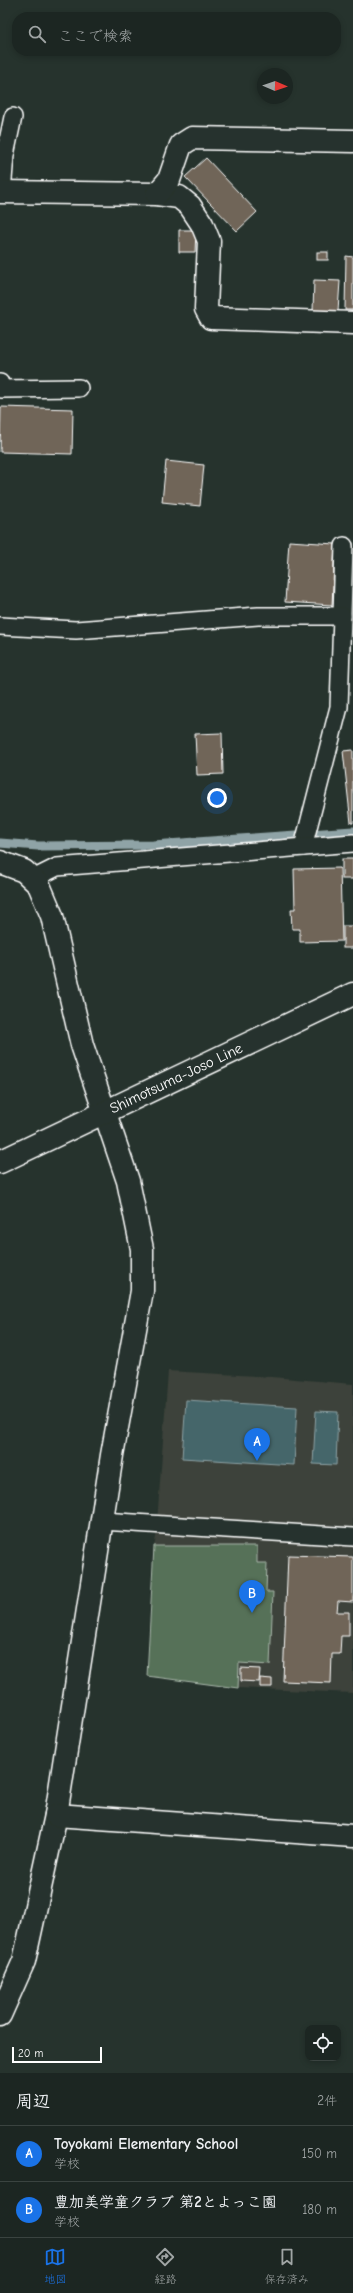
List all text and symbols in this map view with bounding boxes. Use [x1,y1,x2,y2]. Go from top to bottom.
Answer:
search box [12,12,341,56]
icon: search [26,23,48,45]
text: ここで検索 [58,27,133,45]
north arrow [257,68,293,104]
your location [207,788,227,808]
street label: Shimotsuma-Joso Line [107,1039,246,1117]
pin: A [244,1428,270,1461]
pin: B [239,1580,265,1613]
map controls [305,2025,341,2061]
button: locate [305,2025,341,2061]
scale bar [12,2045,102,2064]
text: 20 m [18,2047,43,2060]
text: 周辺 [16,2092,50,2111]
text: 2件 [317,2093,337,2108]
text: Toyokami Elementary School [54,2135,238,2153]
text: A [25,2146,33,2161]
text: 150 m [302,2146,337,2161]
text: 学校 [54,2156,80,2171]
text: 豊加美学童クラブ 第2とよっこ園 [54,2193,277,2211]
text: B [25,2202,33,2217]
text: 180 m [302,2202,337,2217]
text: 学校 [54,2214,80,2229]
tab: 地図 [44,2246,66,2286]
tab: 経路 [154,2246,176,2286]
tab: 保存済み [265,2246,309,2286]

